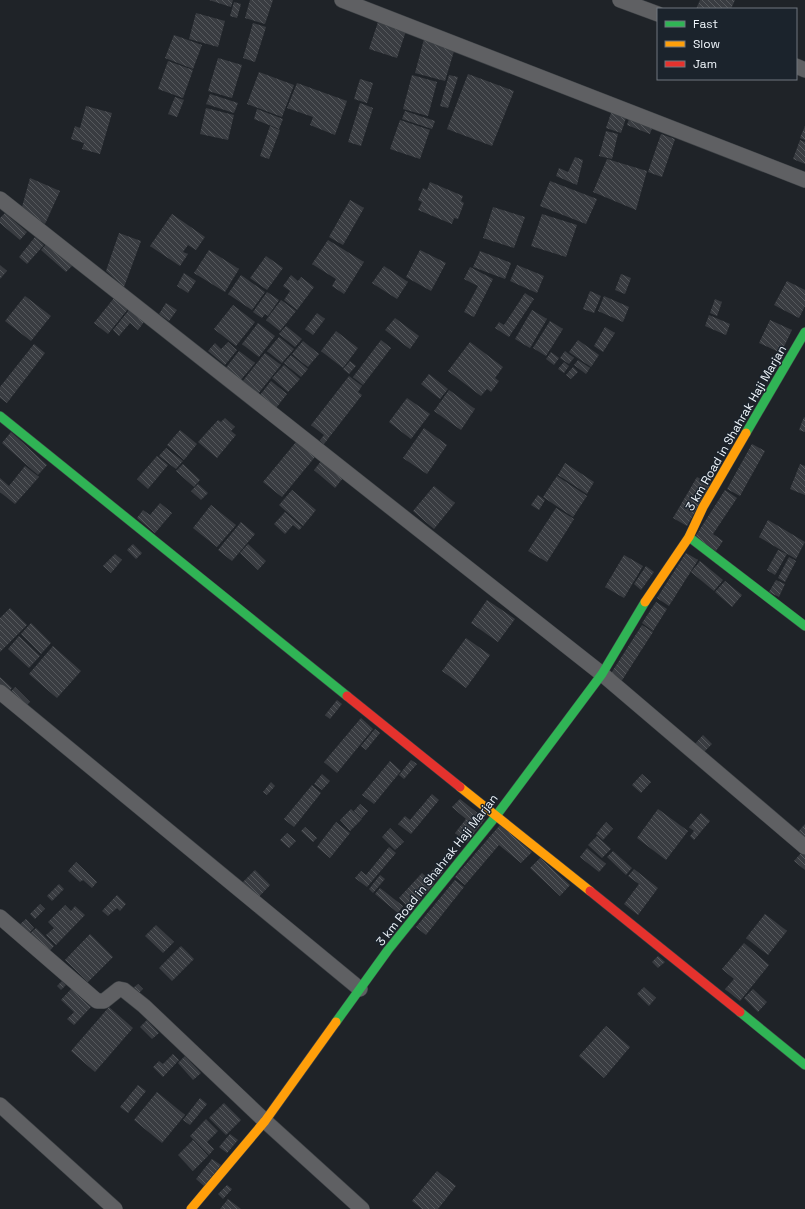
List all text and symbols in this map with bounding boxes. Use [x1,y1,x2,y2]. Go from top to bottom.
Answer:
legend [657,8,797,80]
text: Fast [693,16,718,32]
text: Slow [693,36,720,52]
text: Jam [693,56,717,72]
street label: 3 km Road in Shahrak Haji Marjan [682,342,790,514]
street label: 3 km Road in Shahrak Haji Marjan [373,791,501,949]

